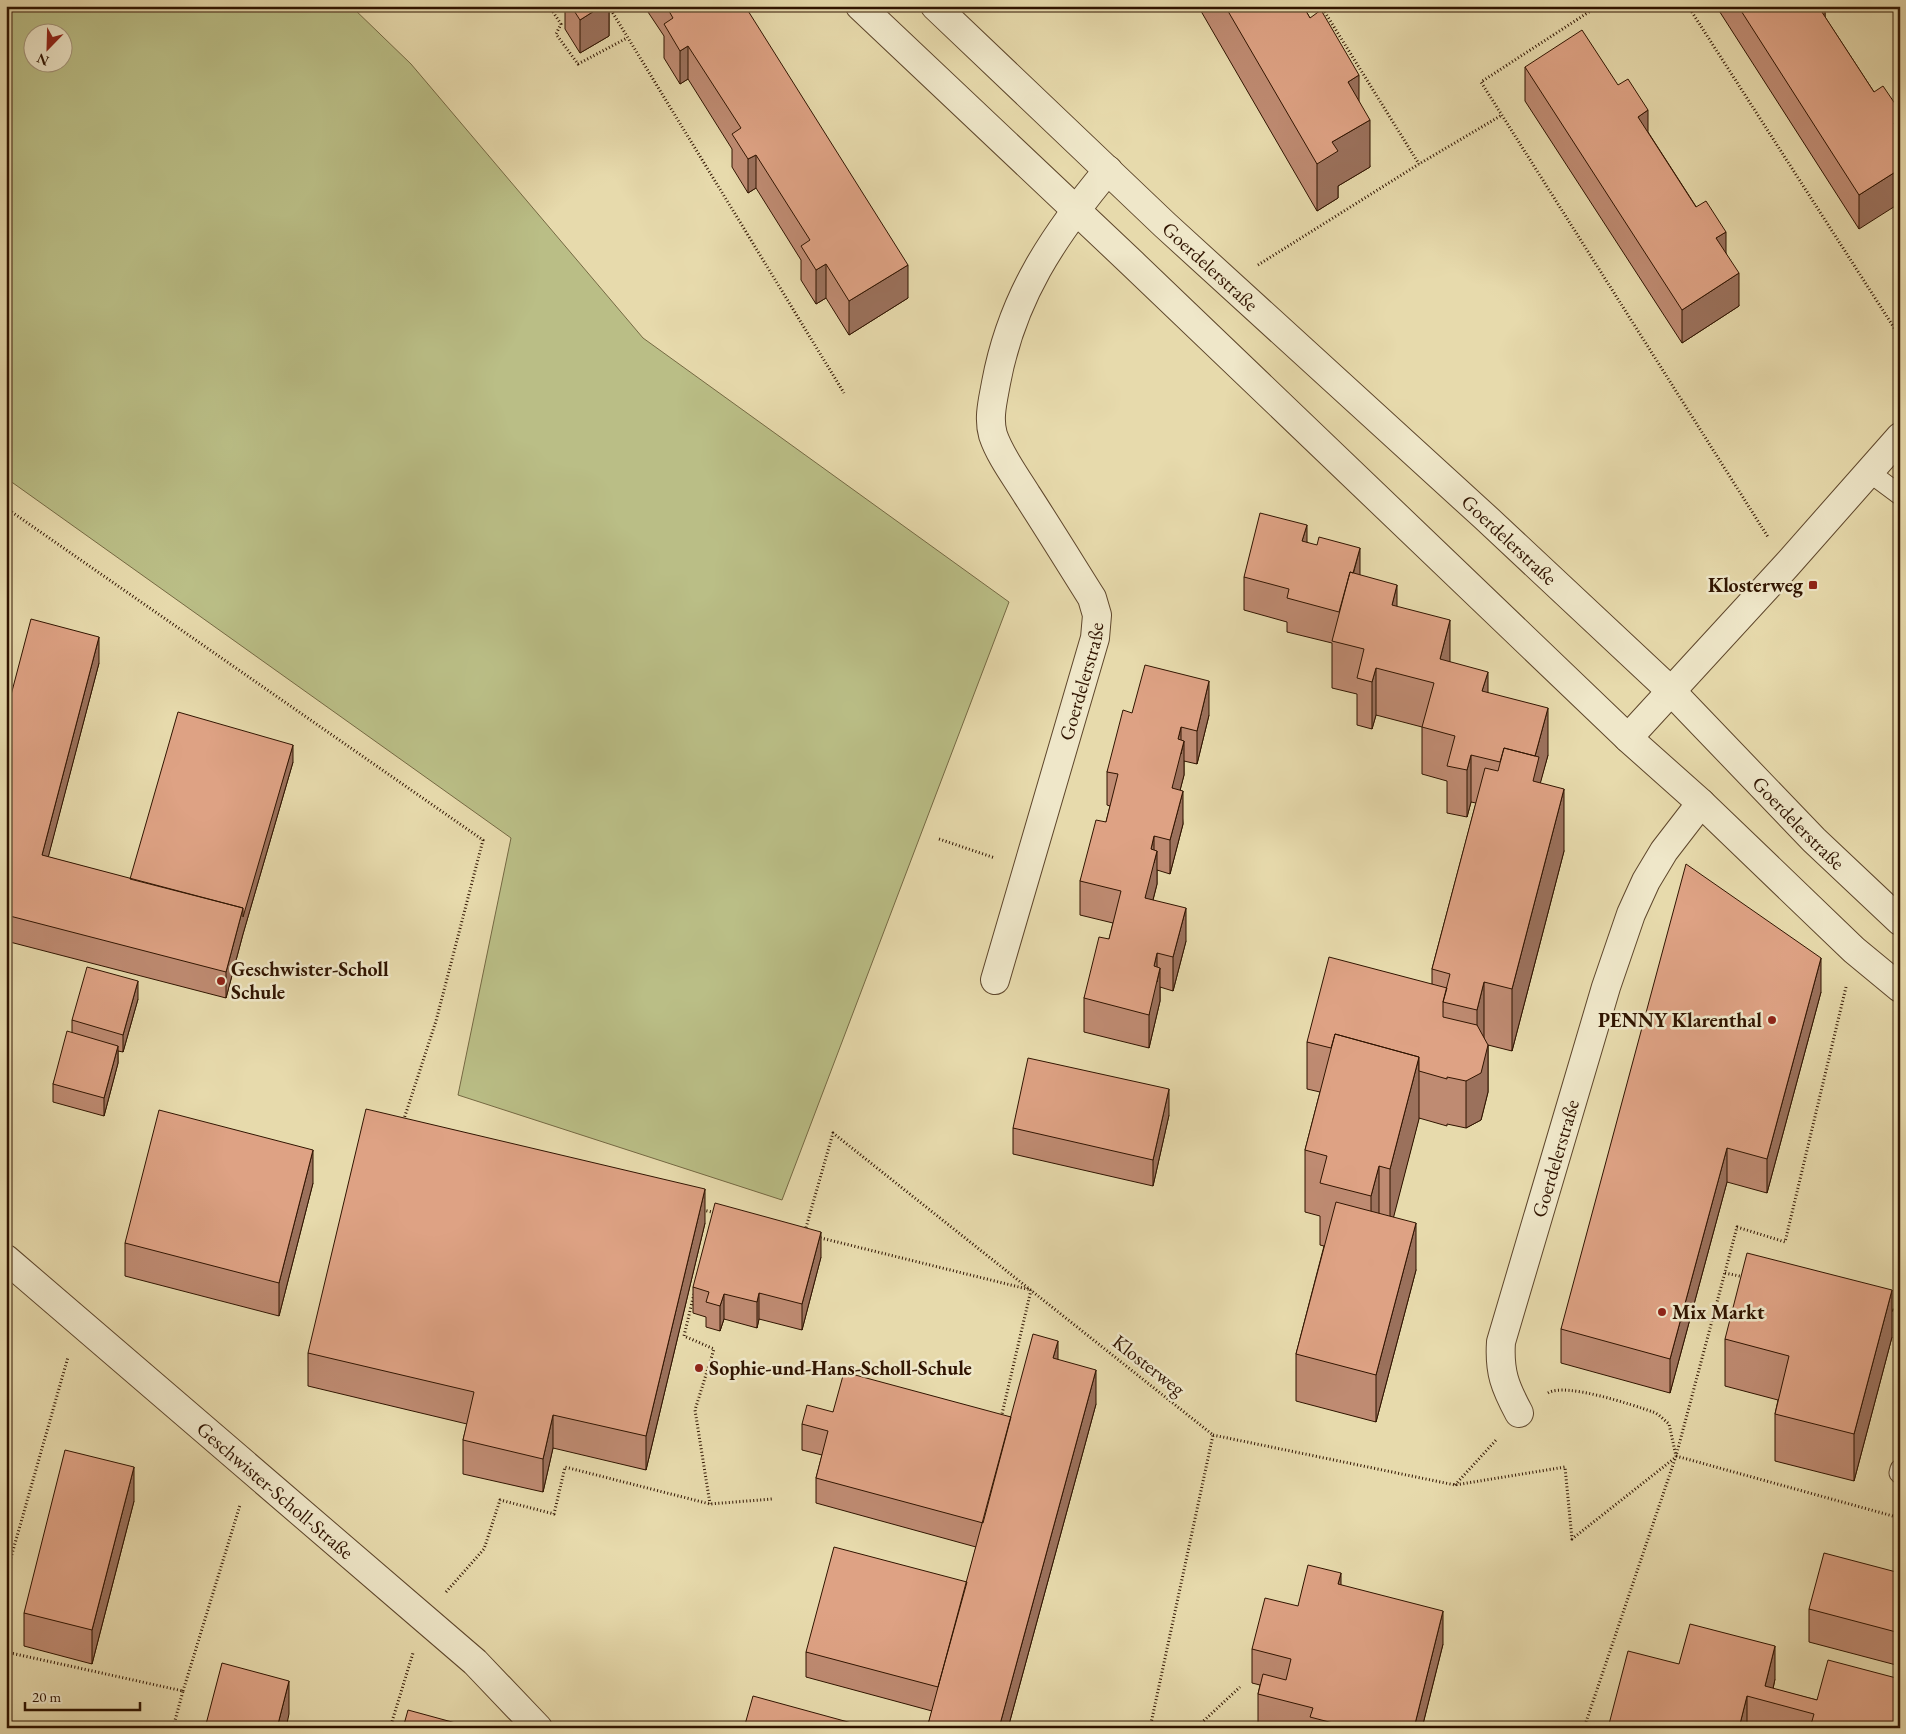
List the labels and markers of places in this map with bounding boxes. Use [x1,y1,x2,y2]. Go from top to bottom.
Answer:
place label: Klosterweg [1708,572,1804,598]
marker: Klosterweg [1807,579,1819,591]
place label: Geschwister-Scholl Schule [231,956,389,1005]
marker: Geschwister-Scholl Schule [215,975,227,987]
place label: PENNY Klarenthal [1598,1007,1762,1033]
marker: PENNY Klarenthal [1766,1014,1778,1026]
place label: Mix Markt [1672,1299,1765,1325]
marker: Mix Markt [1656,1306,1668,1318]
place label: Sophie-und-Hans-Scholl-Schule [709,1355,972,1381]
marker: Sophie-und-Hans-Scholl-Schule [693,1362,705,1374]

